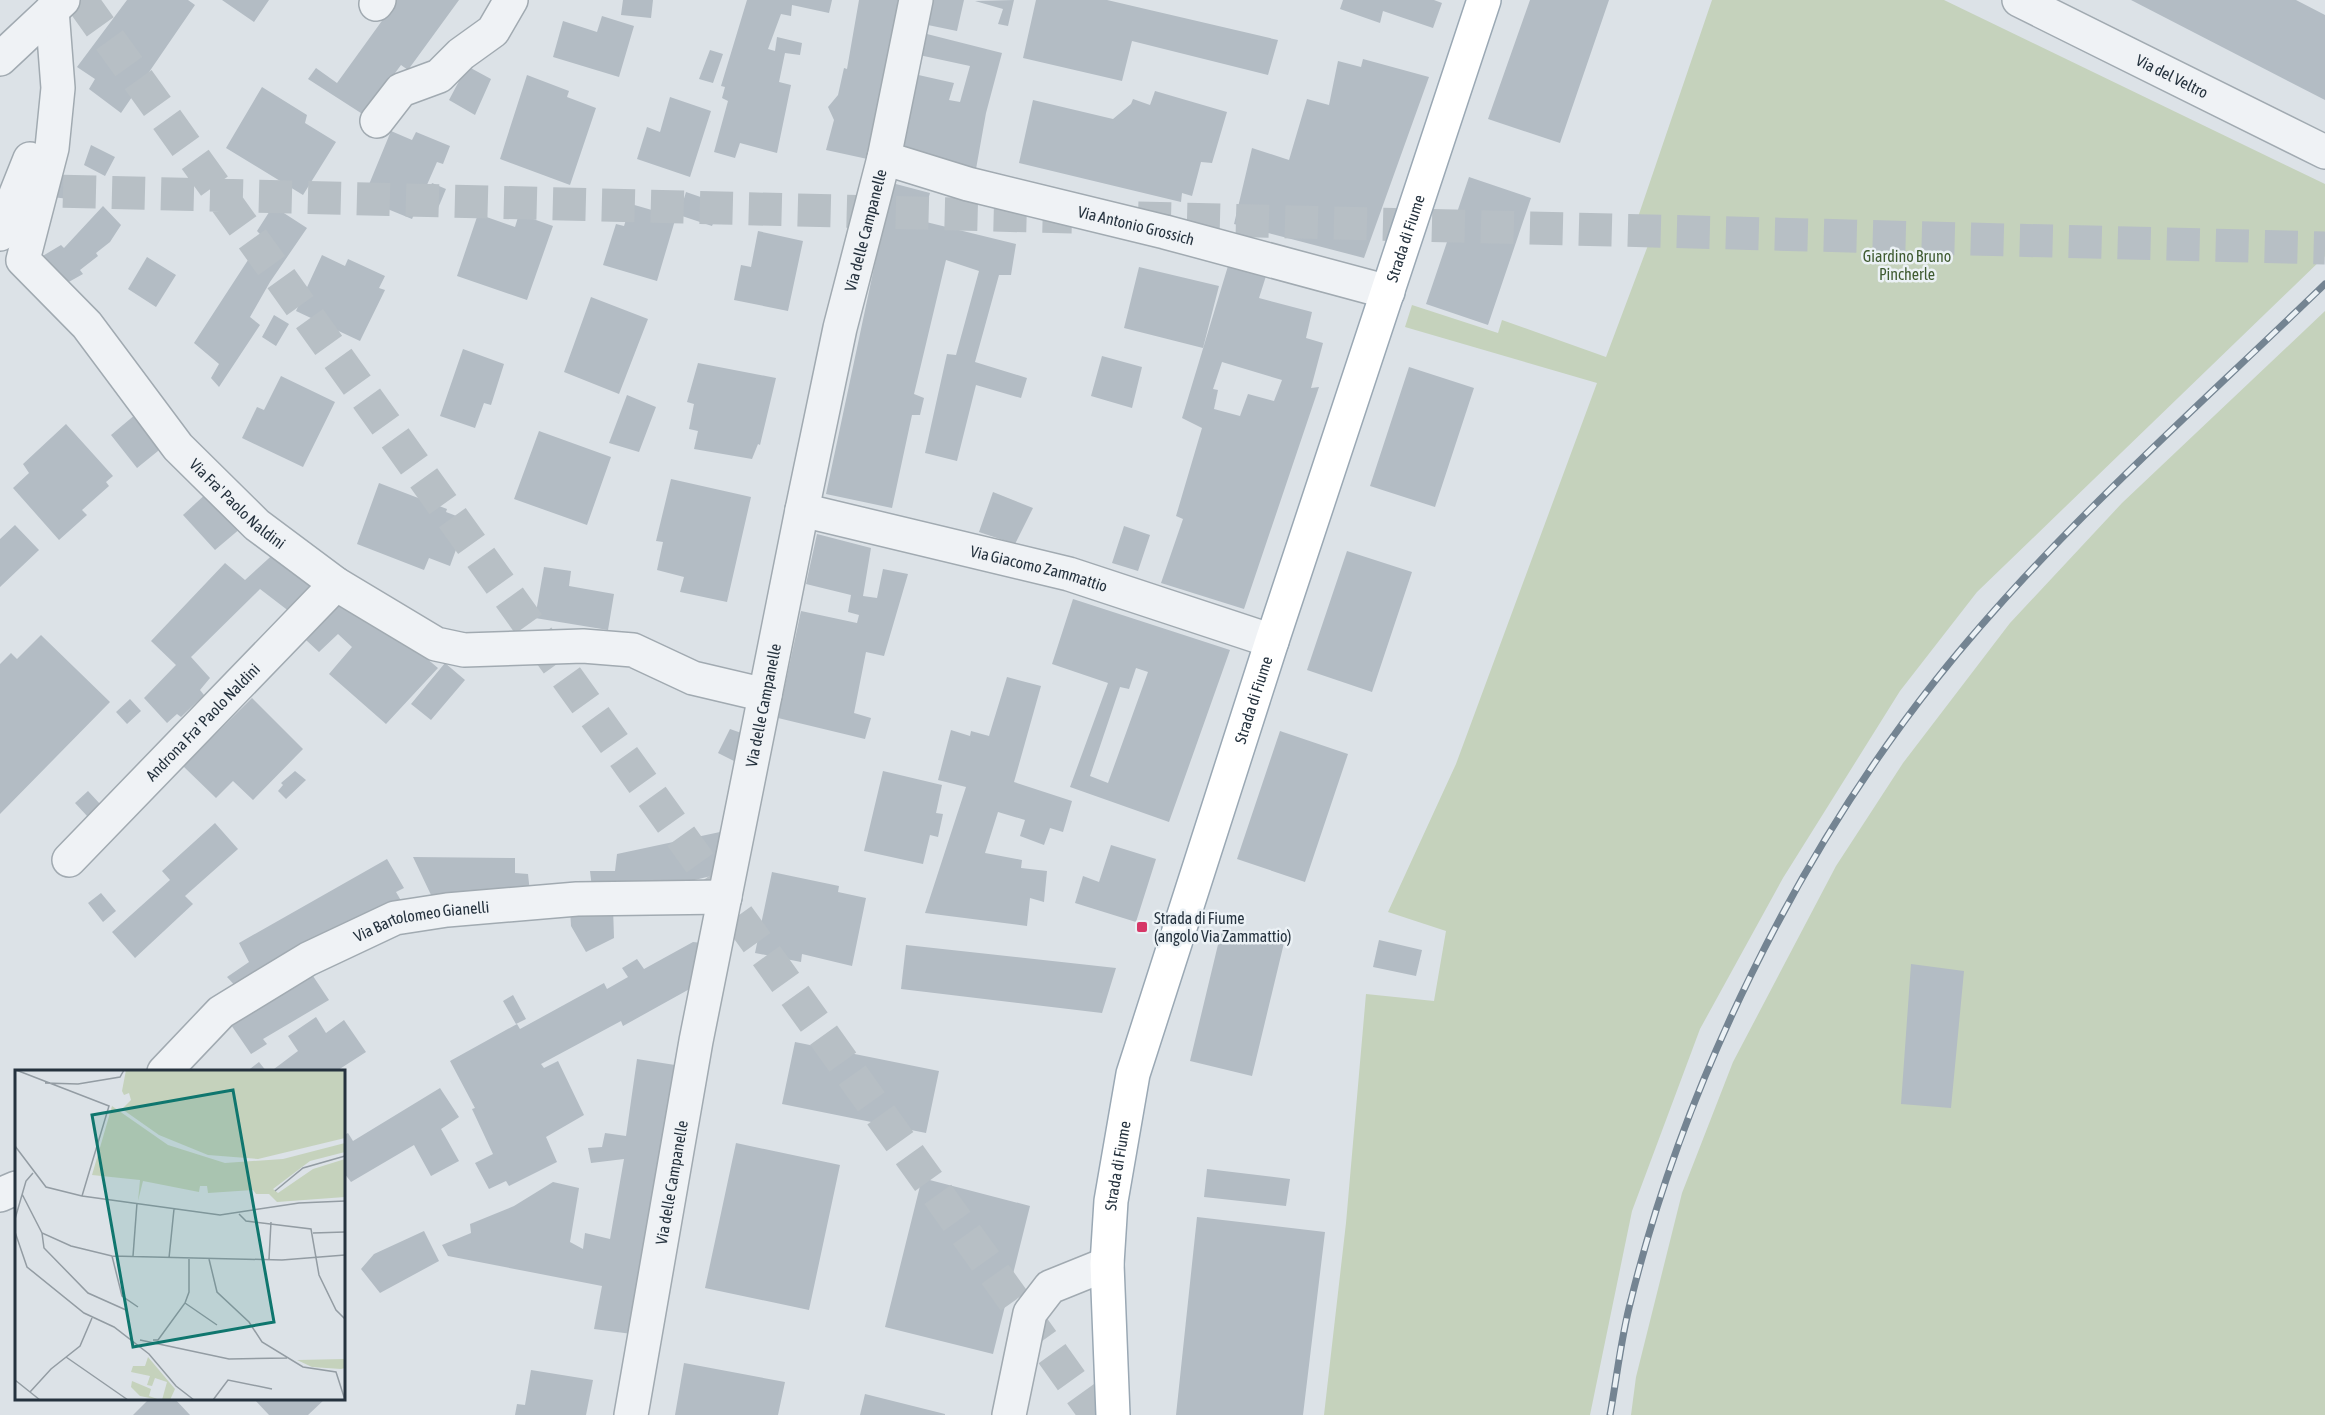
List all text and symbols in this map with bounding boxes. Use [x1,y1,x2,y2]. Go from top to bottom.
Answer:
street label: Via del Veltro [2133,51,2211,102]
street label: Via delle Campanelle [841,167,890,293]
street label: Strada di Fiume [1382,193,1428,284]
street label: Via Antonio Grossich [1076,202,1196,248]
park label: Giardino Bruno Pincherle [1863,247,1951,283]
street label: Via Fra' Paolo Naldini [186,455,289,552]
street label: Via Giacomo Zammattio [969,542,1110,595]
street label: Via delle Campanelle [742,642,784,769]
street label: Strada di Fiume [1231,654,1275,746]
street label: Androna Fra' Paolo Naldini [142,660,263,784]
street label: Via Bartolomeo Gianelli [351,897,490,945]
place label: Strada di Fiume (angolo Via Zammattio) [1154,909,1292,946]
marker: Strada di Fiume (angolo Via Zammattio) [1135,920,1149,934]
inset map [15,1070,345,1400]
street label: Via delle Campanelle [652,1119,691,1246]
street label: Strada di Fiume [1101,1120,1134,1211]

